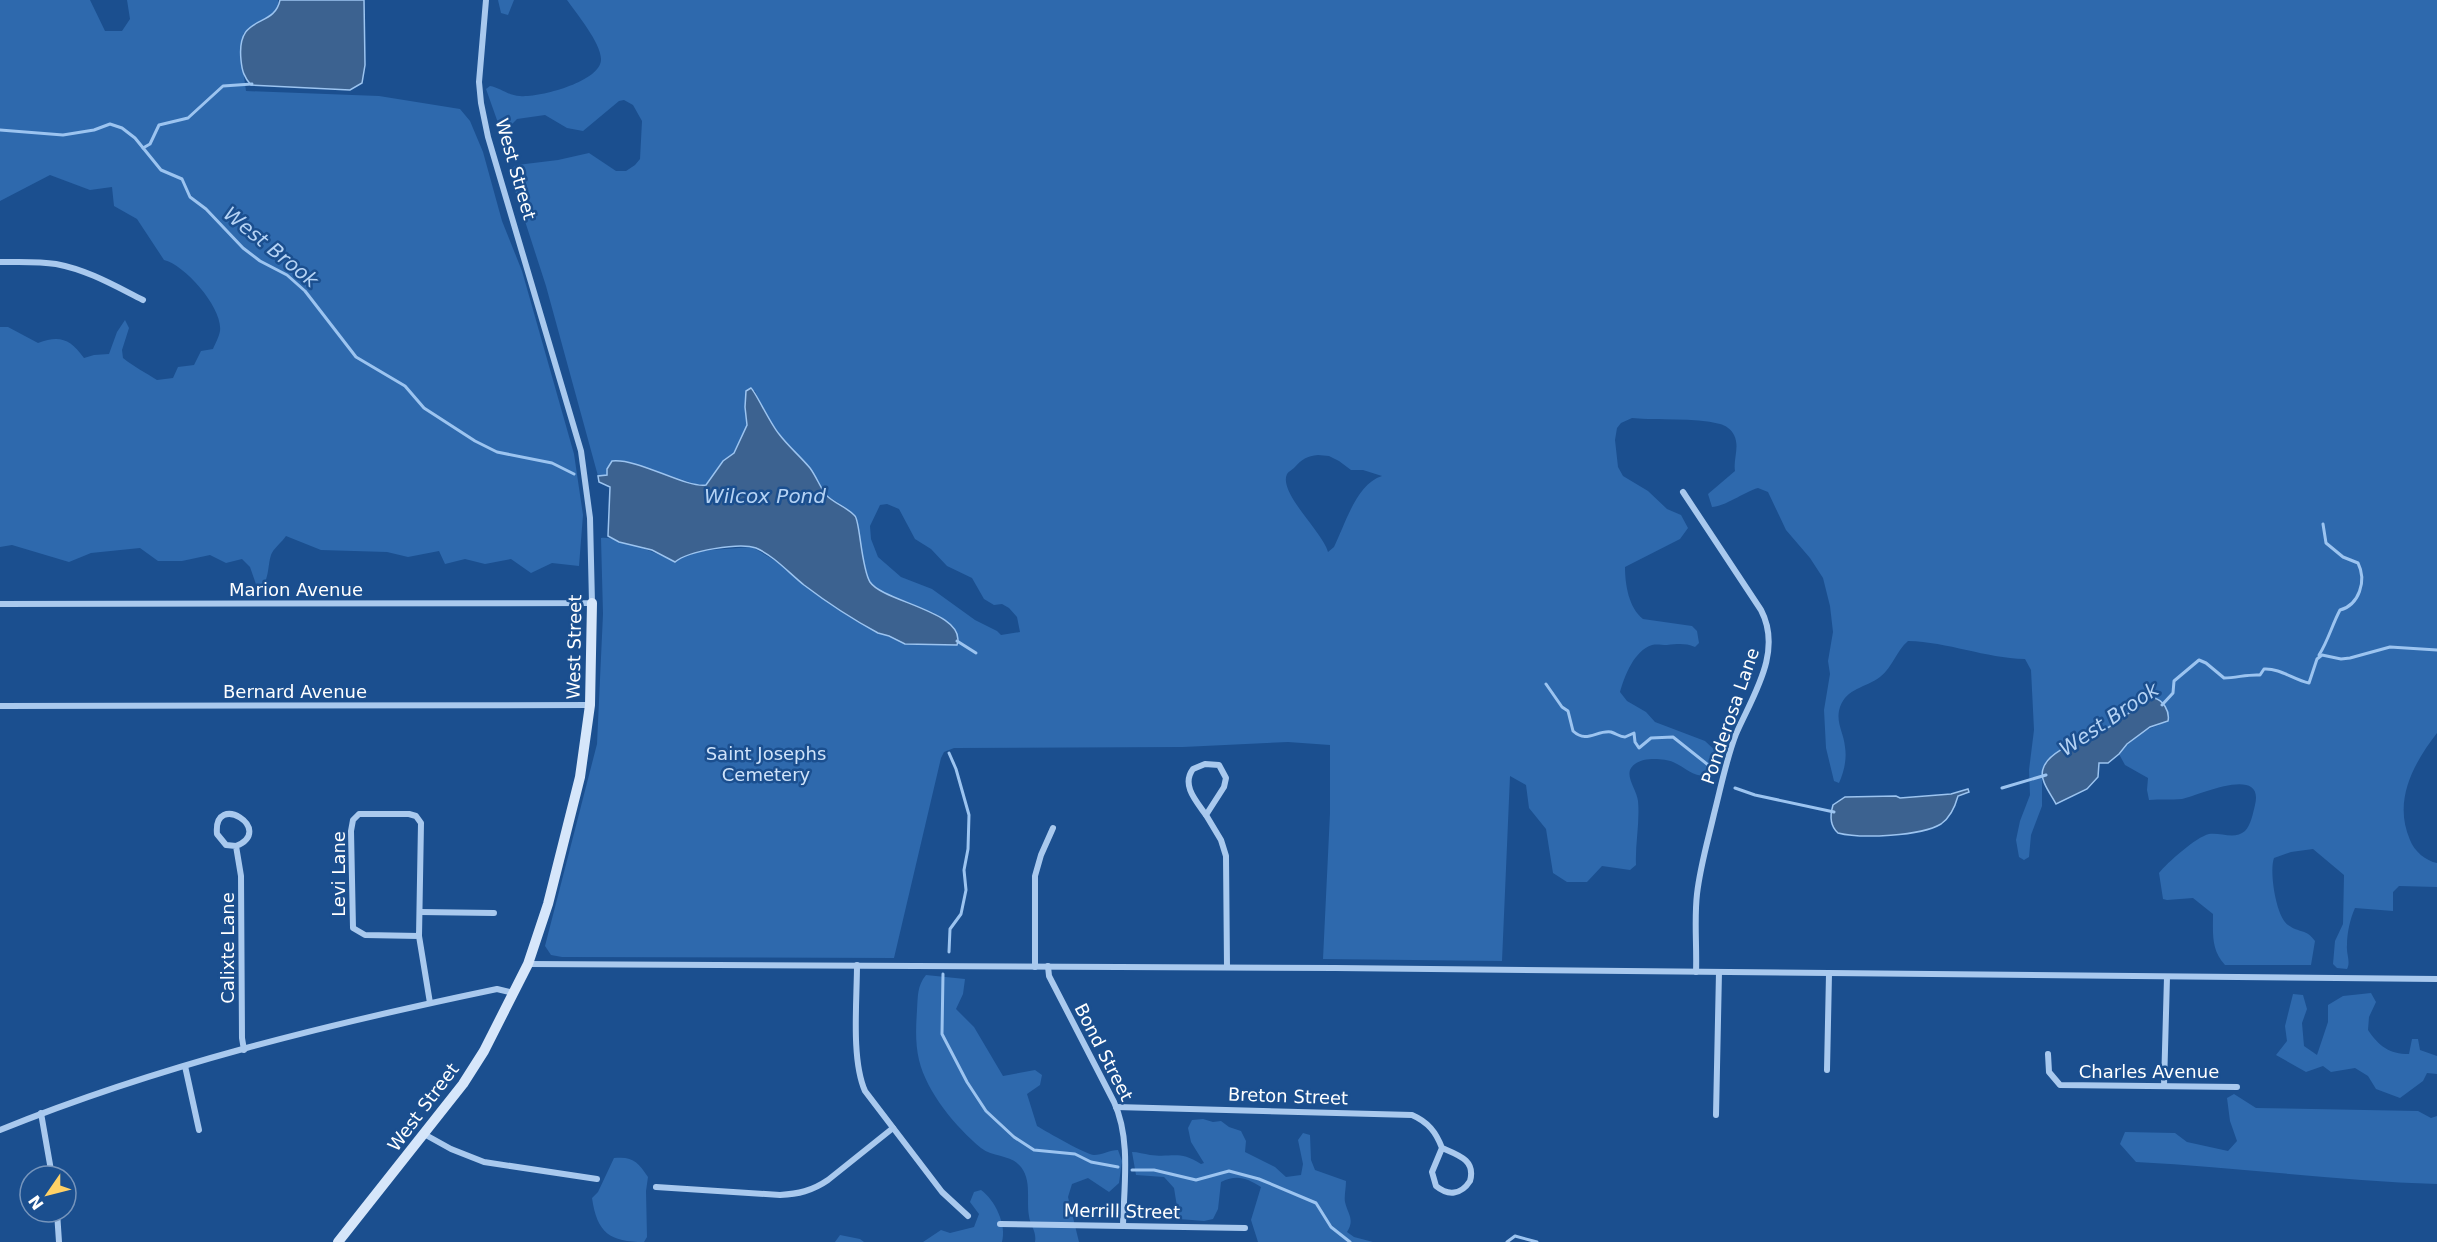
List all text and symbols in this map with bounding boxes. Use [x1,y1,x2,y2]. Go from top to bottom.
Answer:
street label: West Street [491,116,541,222]
water label: West Brook [219,202,324,293]
water label: Wilcox Pond [704,484,826,508]
street label: Marion Avenue [229,579,363,600]
street label: West Street [563,594,585,700]
street label: Ponderosa Lane [1697,645,1763,787]
water label: West Brook [2055,676,2164,761]
street label: Bernard Avenue [223,681,367,702]
park label: Saint Josephs Cemetery [706,743,826,785]
street label: Levi Lane [328,831,349,917]
street label: Calixte Lane [217,892,238,1004]
street label: Bond Street [1070,1000,1138,1104]
street label: West Street [383,1059,463,1155]
street label: Charles Avenue [2079,1061,2219,1082]
street label: Breton Street [1228,1083,1348,1109]
north arrow [18,1164,78,1224]
text: N [25,1191,48,1213]
street label: Merrill Street [1064,1199,1180,1223]

